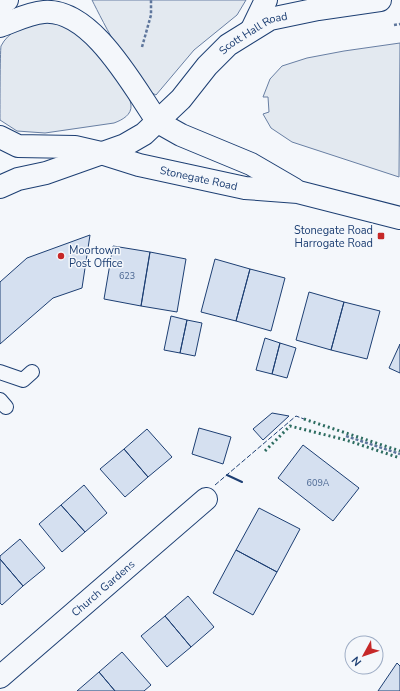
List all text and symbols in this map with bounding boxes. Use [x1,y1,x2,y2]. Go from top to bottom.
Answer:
street label: Scott Hall Road [216,9,289,58]
street label: Stonegate Road [158,163,239,194]
place label: Stonegate Road Harrogate Road [294,223,373,251]
marker: Stonegate Road Harrogate Road [376,231,386,241]
place label: Moortown Post Office [69,243,123,271]
marker: Moortown Post Office [56,251,66,261]
house number: 623 [119,270,135,282]
house number: 609A [307,477,330,489]
street label: Church Gardens [68,557,138,620]
north arrow [344,635,384,675]
text: N [348,653,365,669]

